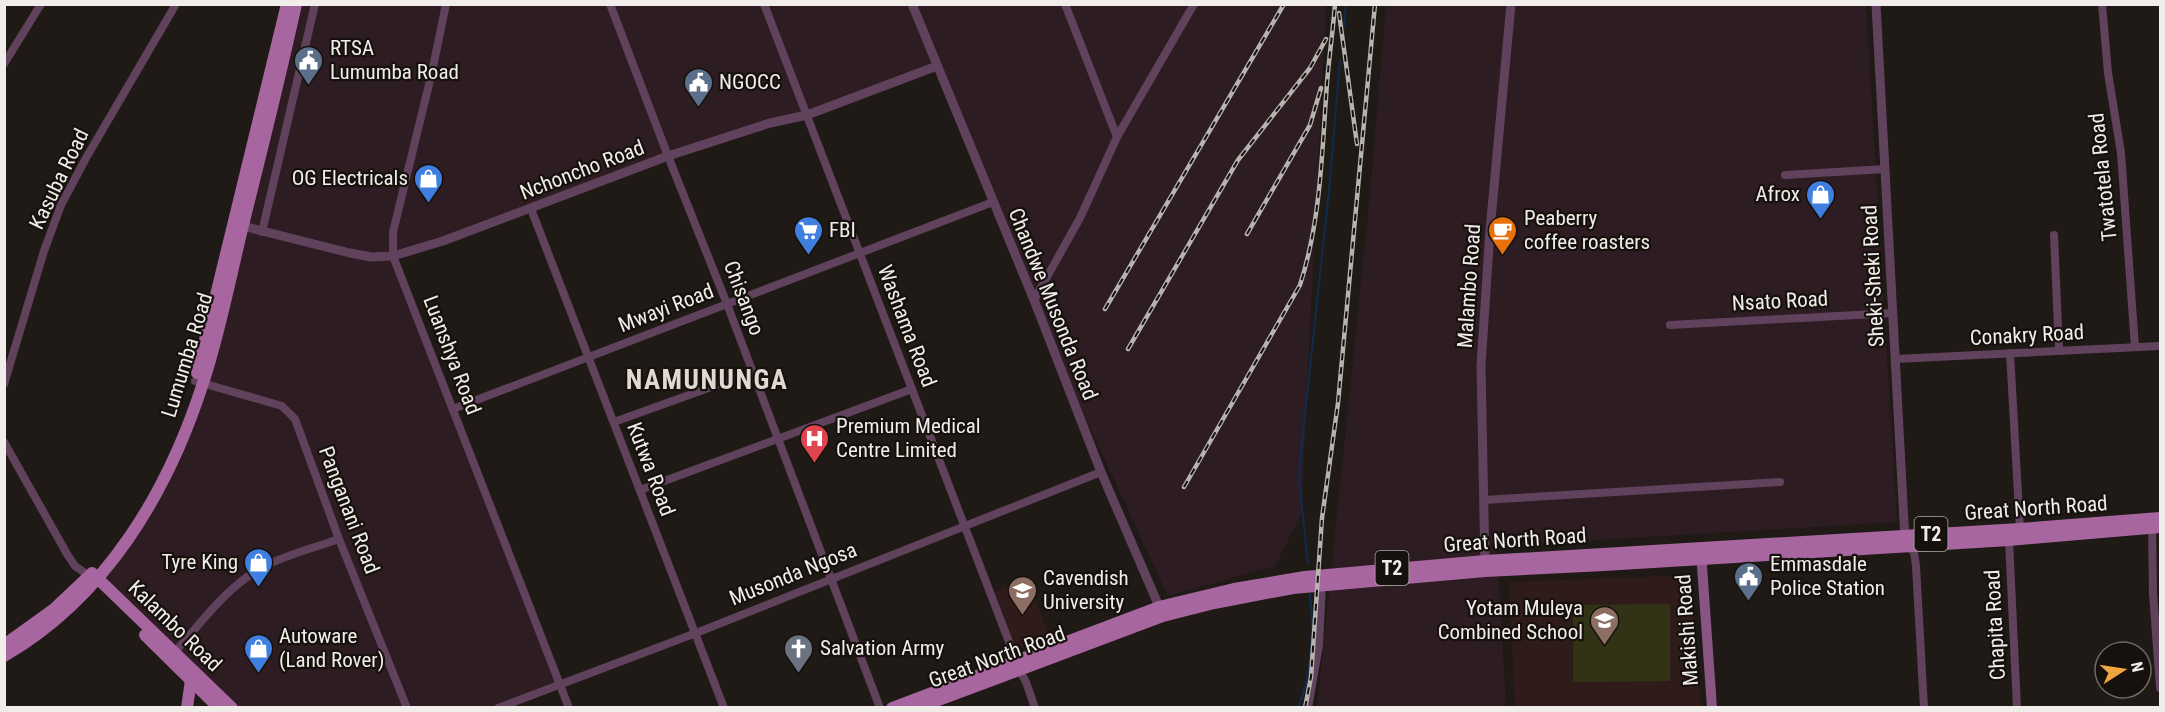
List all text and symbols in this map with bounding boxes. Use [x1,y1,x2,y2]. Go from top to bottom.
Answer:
place label: RTSA Lumumba Road [330,36,459,84]
public building icon: RTSA Lumumba Road [293,44,325,86]
public building icon: NGOCC [682,66,714,108]
place label: NGOCC [719,70,781,94]
street label: Twatotela Road [2084,112,2122,242]
street label: Kasuba Road [24,125,94,233]
street label: Nchoncho Road [517,135,647,205]
shop icon: OG Electricals [413,162,445,204]
place label: OG Electricals [292,166,408,190]
shop icon: Afrox [1805,178,1837,220]
place label: Afrox [1756,182,1800,206]
street label: Sheki-Sheki Road [1857,204,1889,348]
street label: Chandwe Musonda Road [1004,205,1102,403]
place label: Peaberry coffee roasters [1524,206,1650,254]
supermarket icon: FBI [792,214,824,256]
cafe icon: Peaberry coffee roasters [1487,214,1519,256]
place label: FBI [829,218,856,242]
street label: Malambo Road [1453,223,1485,349]
street label: Chisango [719,257,769,339]
street label: Washama Road [873,262,941,390]
street label: Mwayi Road [615,279,717,337]
street label: Nsato Road [1731,286,1829,316]
street label: Lumumba Road [157,290,217,420]
street label: Luanshya Road [418,292,486,418]
street label: Conakry Road [1969,320,2085,350]
district label: NAMUNUNGA [626,364,788,396]
place label: Premium Medical Centre Limited [836,414,981,462]
street label: Kutwa Road [622,419,680,519]
hospital icon: Premium Medical Centre Limited [799,422,831,464]
street label: Panganani Road [314,443,384,577]
street label: Great North Road [1964,491,2108,525]
road number: T2 [1914,517,1948,551]
street label: Great North Road [1443,523,1587,557]
street label: Musonda Ngosa [726,538,860,610]
shop icon: Tyre King [243,546,275,588]
place label: Tyre King [161,550,238,574]
road number: T2 [1376,551,1408,585]
place label: Emmasdale Police Station [1770,552,1885,600]
public building icon: Emmasdale Police Station [1733,560,1765,602]
place label: Cavendish University [1043,566,1129,614]
street label: Chapita Road [1980,569,2010,681]
street label: Makishi Road [1671,573,1703,687]
school or university icon: Cavendish University [1006,574,1038,616]
street label: Kalambo Road [123,576,227,676]
place label: Yotam Muleya Combined School [1438,596,1583,644]
school or university icon: Yotam Muleya Combined School [1588,604,1620,646]
street label: Great North Road [926,621,1068,693]
place label: Autoware (Land Rover) [279,624,384,672]
shop icon: Autoware (Land Rover) [242,632,274,674]
church icon: Salvation Army [783,632,815,674]
place label: Salvation Army [820,636,945,660]
north arrow [2093,640,2153,700]
text: N [2127,660,2147,674]

